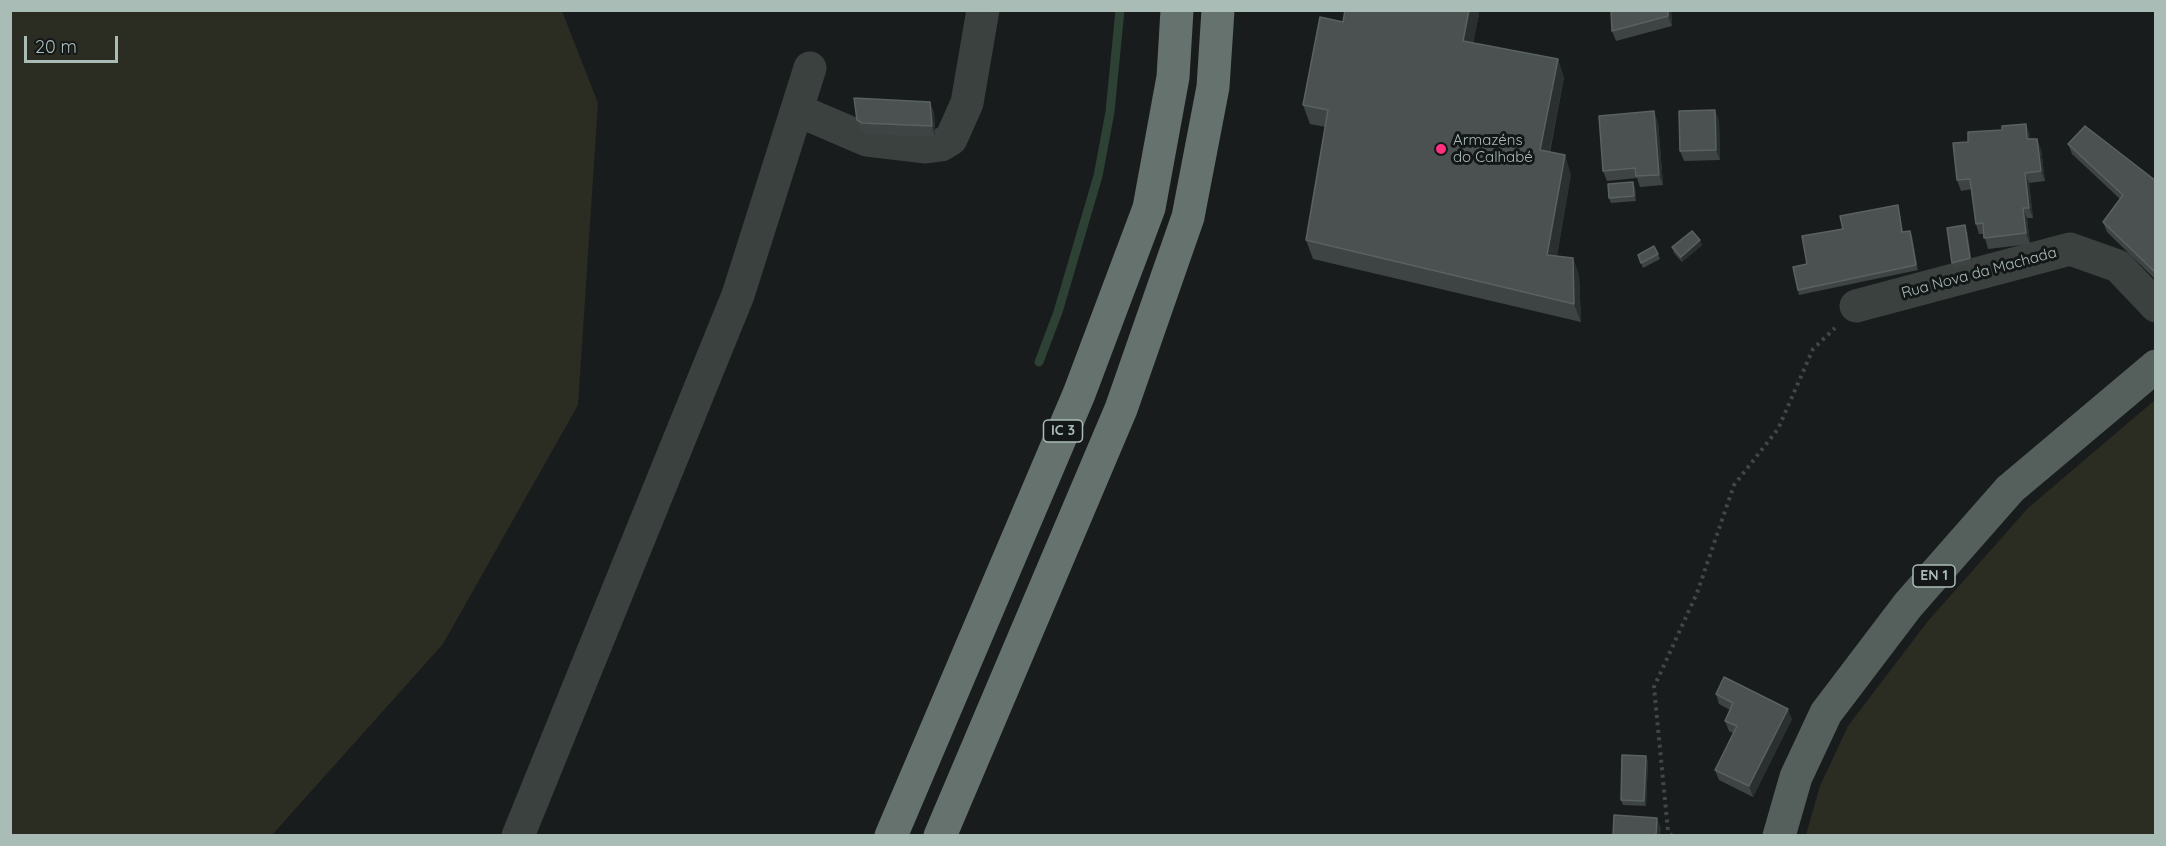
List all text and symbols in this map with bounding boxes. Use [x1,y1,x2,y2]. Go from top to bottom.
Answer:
scale bar [27,24,122,62]
text: 20 m [35,35,77,58]
place label: Armazéns do Calhabé [1453,131,1533,166]
marker: Armazéns do Calhabé [1434,142,1448,156]
street label: Rua Nova da Machada [1899,244,2059,302]
road number: IC 3 [1044,420,1082,442]
road number: EN 1 [1913,565,1955,587]

